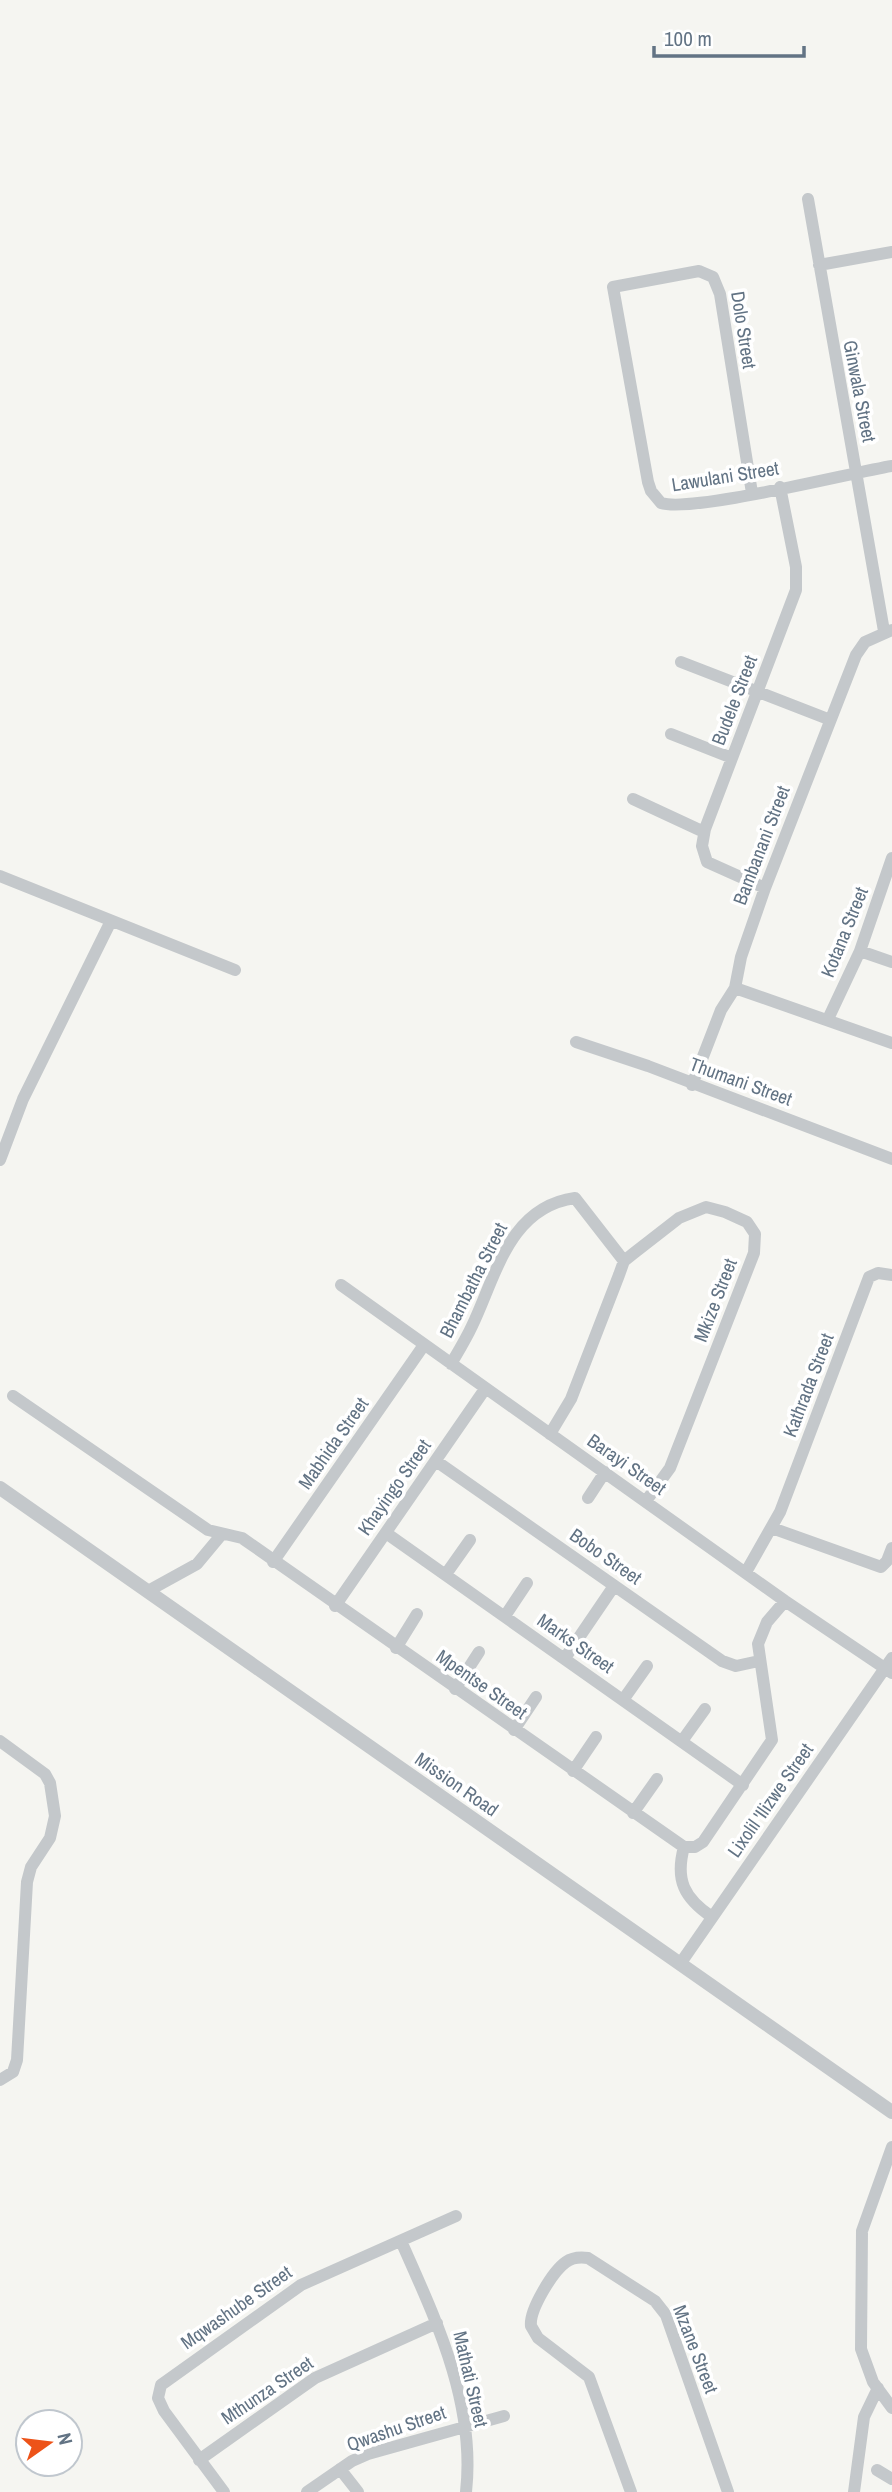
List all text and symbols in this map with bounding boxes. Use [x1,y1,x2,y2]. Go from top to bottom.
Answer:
scale bar [654,14,804,58]
text: 100 m [664,24,712,53]
street label: Dolo Street [725,289,763,371]
street label: Ginwala Street [837,338,883,445]
street label: Lawulani Street [670,455,781,497]
street label: Budele Street [705,651,763,749]
street label: Bambanani Street [726,781,796,908]
street label: Kotana Street [814,882,874,981]
street label: Thumani Street [686,1050,797,1112]
street label: Bhambatha Street [433,1218,513,1342]
street label: Mkize Street [687,1254,743,1345]
street label: Kathrada Street [776,1329,840,1441]
street label: Mabhida Street [292,1391,375,1494]
street label: Barayi Street [582,1427,672,1501]
street label: Khayingo Street [351,1433,437,1540]
street label: Bobo Street [565,1522,648,1591]
street label: Marks Street [532,1607,620,1679]
street label: Mpentse Street [431,1643,533,1725]
street label: Lixolil 'Ilizwe Street [721,1737,819,1862]
street label: Mission Road [410,1746,504,1822]
street label: Mqwashube Street [175,2259,297,2355]
street label: Mzane Street [667,2301,725,2398]
street label: Mathati Street [447,2328,495,2430]
street label: Mthunza Street [216,2349,319,2430]
street label: Qwashu Street [343,2399,450,2457]
north arrow [14,2408,84,2478]
text: N [52,2430,79,2447]

